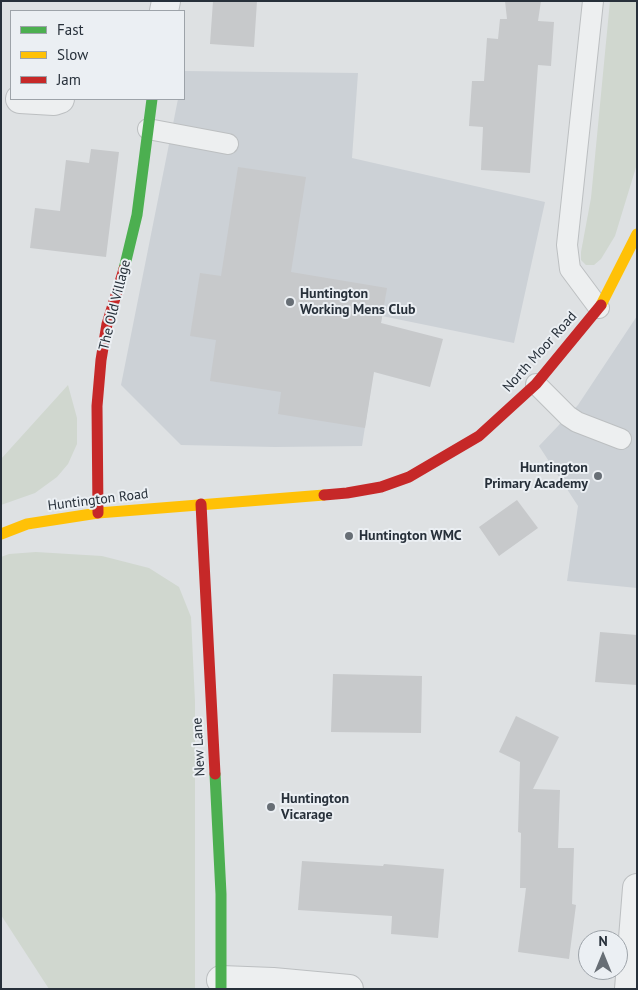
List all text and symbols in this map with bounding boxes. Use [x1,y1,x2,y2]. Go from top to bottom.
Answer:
legend [10,10,185,100]
text: Fast [57,20,84,39]
text: Slow [57,45,88,64]
text: Jam [57,70,81,89]
street label: The Old Village [96,258,134,352]
place label: Huntington Working Mens Club [300,286,415,318]
marker: Huntington Working Mens Club [284,296,296,308]
street label: North Moor Road [499,308,581,396]
place label: Huntington Primary Academy [485,460,588,492]
marker: Huntington Primary Academy [592,470,604,482]
street label: Huntington Road [47,485,149,515]
place label: Huntington WMC [359,528,462,544]
marker: Huntington WMC [343,530,355,542]
street label: New Lane [189,717,209,777]
place label: Huntington Vicarage [281,791,349,824]
marker: Huntington Vicarage [265,801,277,813]
north arrow [578,930,628,980]
text: N [598,932,608,950]

